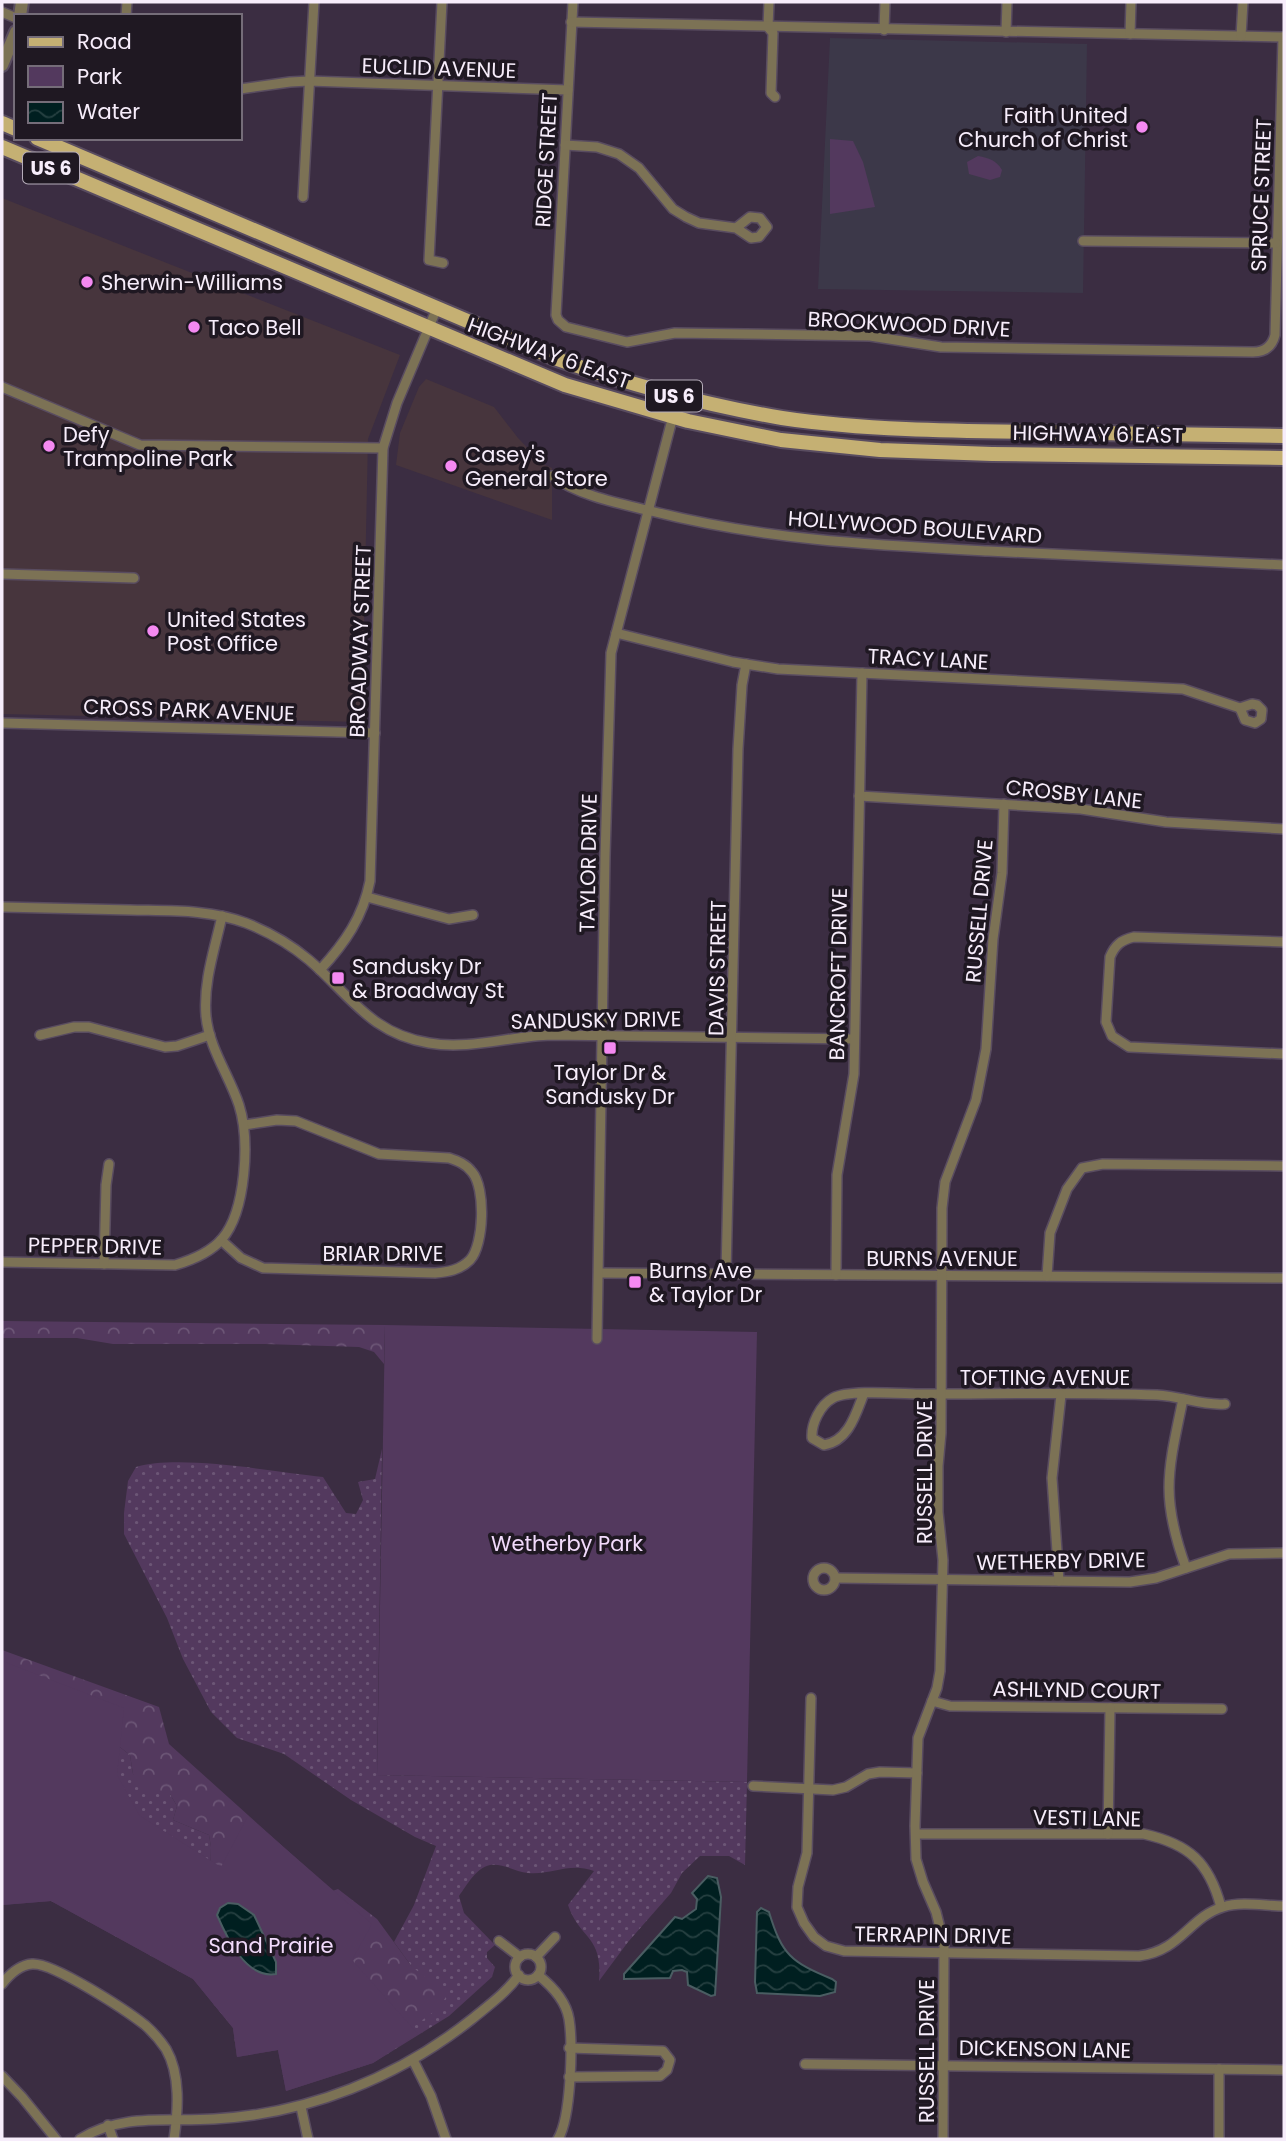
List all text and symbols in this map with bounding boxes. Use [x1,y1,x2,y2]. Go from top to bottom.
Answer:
legend [14,14,242,140]
text: Road [77,27,132,56]
street label: EUCLID AVENUE [361,51,517,85]
text: Park [77,62,122,91]
street label: RIDGE STREET [528,92,564,228]
text: Water [77,97,140,126]
place label: Faith United Church of Christ [958,101,1128,154]
street label: SPRUCE STREET [1244,118,1278,272]
marker: Faith United Church of Christ [1134,119,1150,135]
road number: US 6 [23,152,79,184]
place label: Sherwin-Williams [101,268,283,297]
marker: Sherwin-Williams [79,274,95,290]
street label: BROOKWOOD DRIVE [807,304,1011,344]
street label: HIGHWAY 6 EAST [464,310,634,396]
place label: Taco Bell [208,313,302,342]
marker: Taco Bell [186,319,202,335]
road number: US 6 [646,380,702,412]
street label: HIGHWAY 6 EAST [1012,418,1184,450]
place label: Defy Trampoline Park [63,420,233,473]
marker: Defy Trampoline Park [41,438,57,454]
place label: Casey's General Store [465,440,608,493]
marker: Casey's General Store [443,458,459,474]
street label: HOLLYWOOD BOULEVARD [787,504,1043,550]
street label: BROADWAY STREET [342,544,378,738]
place label: United States Post Office [167,605,306,658]
marker: United States Post Office [145,623,161,639]
street label: TRACY LANE [867,641,989,677]
street label: CROSS PARK AVENUE [83,692,295,728]
street label: CROSBY LANE [1004,772,1144,816]
street label: TAYLOR DRIVE [572,793,604,933]
street label: RUSSELL DRIVE [958,838,1000,984]
street label: BANCROFT DRIVE [822,887,854,1061]
street label: DAVIS STREET [701,900,733,1036]
place label: Sandusky Dr & Broadway St [352,952,504,1005]
marker: Sandusky Dr & Broadway St [330,970,346,986]
street label: SANDUSKY DRIVE [510,1004,682,1036]
marker: Taylor Dr & Sandusky Dr [602,1040,618,1056]
place label: Taylor Dr & Sandusky Dr [545,1058,675,1111]
street label: PEPPER DRIVE [28,1230,162,1262]
street label: BRIAR DRIVE [322,1239,444,1268]
street label: BURNS AVENUE [866,1244,1018,1273]
place label: Burns Ave & Taylor Dr [649,1256,762,1309]
marker: Burns Ave & Taylor Dr [627,1274,643,1290]
street label: TOFTING AVENUE [960,1363,1130,1392]
street label: RUSSELL DRIVE [910,1400,939,1544]
park label: Wetherby Park [491,1529,643,1558]
street label: WETHERBY DRIVE [976,1545,1146,1577]
street label: ASHLYND COURT [992,1674,1162,1706]
street label: VESTI LANE [1033,1803,1141,1833]
street label: TERRAPIN DRIVE [854,1919,1012,1951]
park label: Sand Prairie [208,1931,334,1960]
street label: RUSSELL DRIVE [912,1979,941,2123]
street label: DICKENSON LANE [959,2033,1131,2065]

